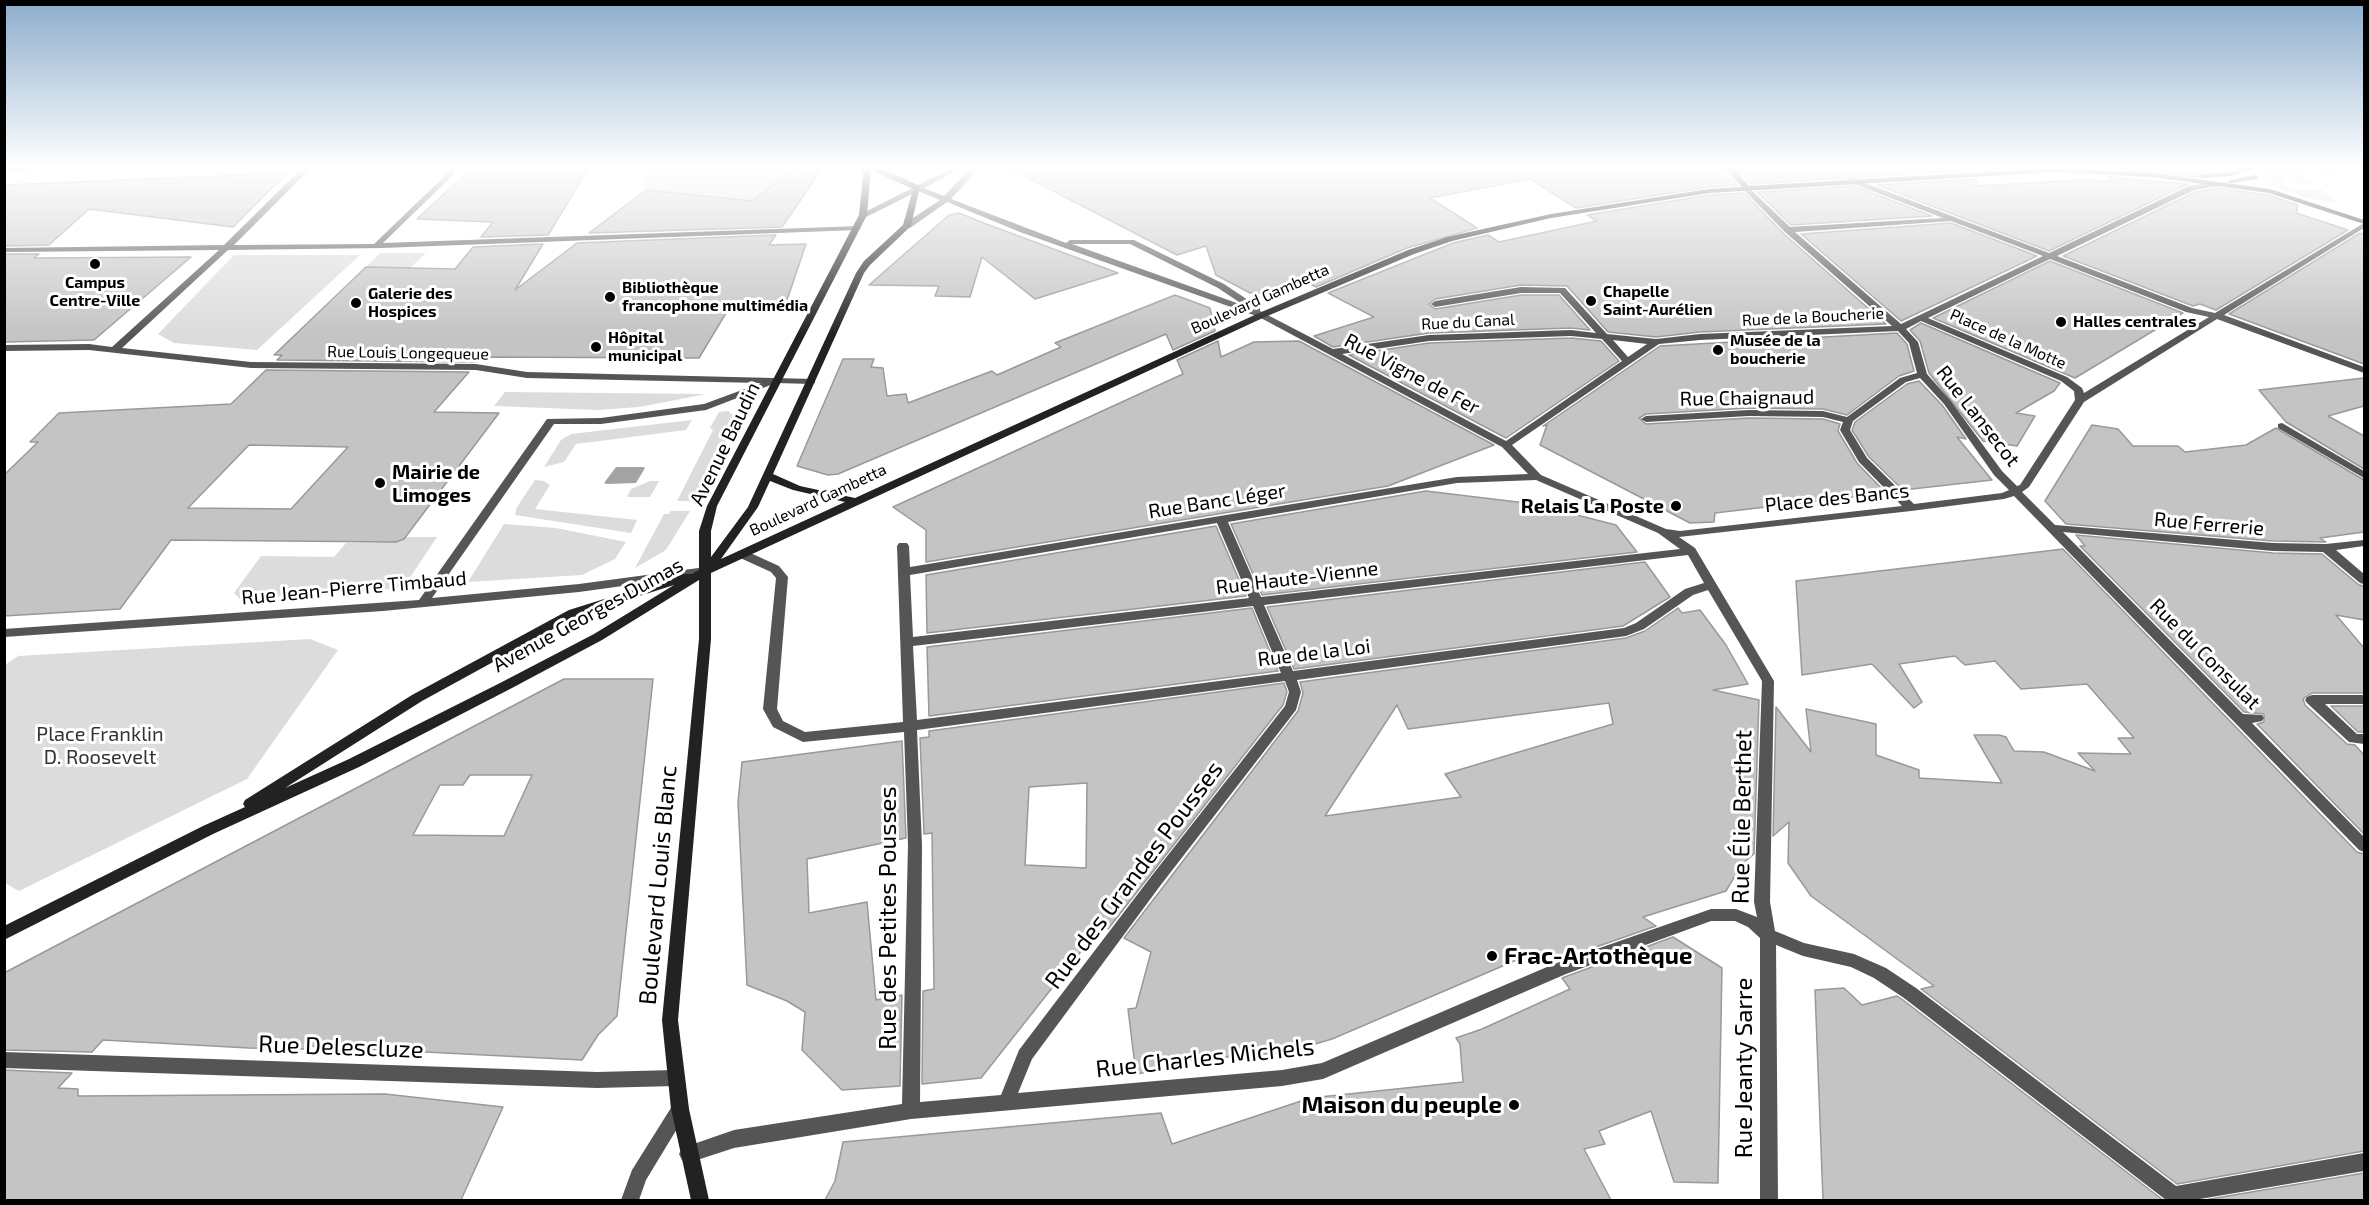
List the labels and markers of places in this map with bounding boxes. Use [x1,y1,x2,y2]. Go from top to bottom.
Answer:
marker: Campus Centre-Ville [88,257,102,271]
place label: Campus Centre-Ville [50,273,140,311]
place label: Bibliothèque francophone multimédia [622,278,808,316]
place label: Chapelle Saint-Aurélien [1603,282,1713,320]
place label: Galerie des Hospices [368,284,453,322]
marker: Bibliothèque francophone multimédia [603,290,617,304]
marker: Chapelle Saint-Aurélien [1584,294,1598,308]
marker: Galerie des Hospices [349,296,363,310]
place label: Halles centrales [2073,312,2197,332]
marker: Halles centrales [2054,315,2068,329]
place label: Hôpital municipal [608,328,682,366]
place label: Musée de la boucherie [1730,331,1821,369]
marker: Hôpital municipal [589,340,603,354]
marker: Musée de la boucherie [1711,343,1725,357]
place label: Mairie de Limoges [392,460,480,507]
marker: Mairie de Limoges [373,476,387,490]
place label: Relais La Poste [1521,494,1664,518]
marker: Relais La Poste [1669,499,1683,513]
place label: Frac-Artothèque [1504,942,1692,970]
marker: Frac-Artothèque [1485,949,1499,963]
place label: Maison du peuple [1302,1091,1502,1119]
marker: Maison du peuple [1507,1098,1521,1112]

